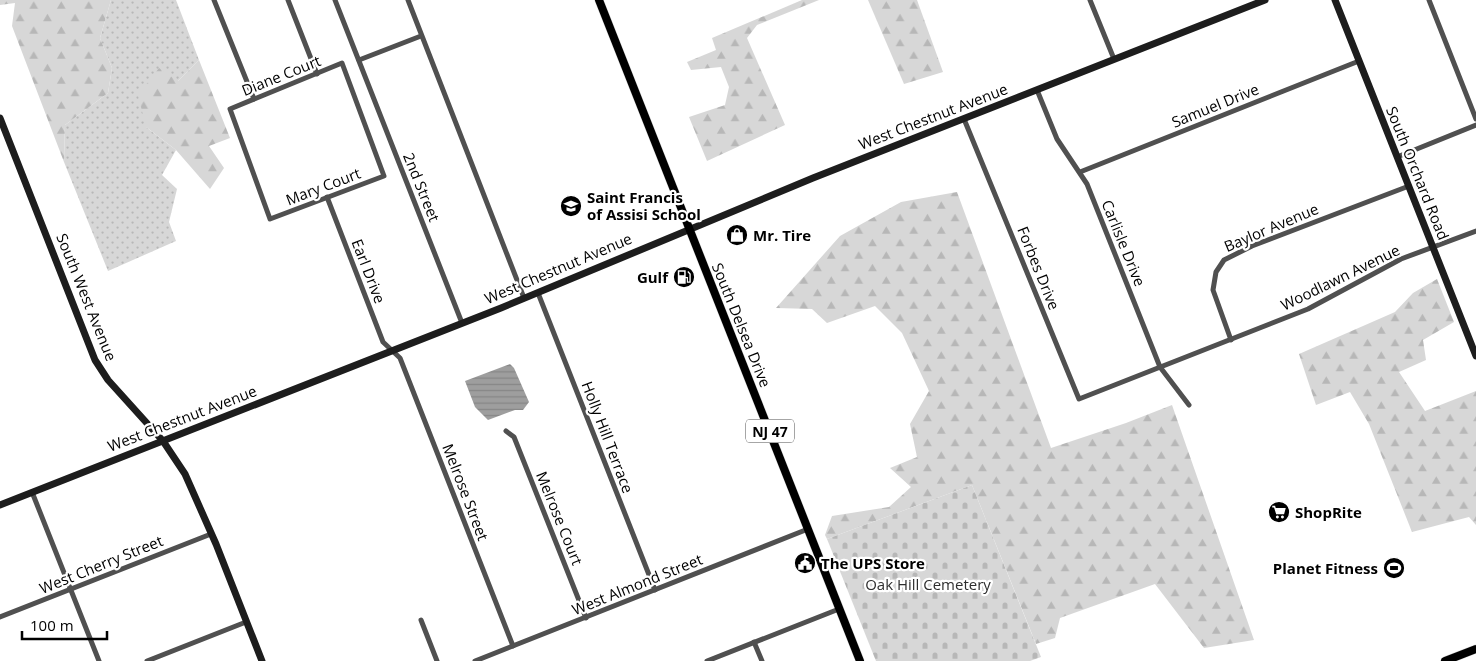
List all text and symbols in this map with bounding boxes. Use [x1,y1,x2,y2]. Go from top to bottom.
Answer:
street label: Diane Court [238,50,324,100]
street label: West Chestnut Avenue [856,78,1010,154]
street label: Samuel Drive [1168,78,1262,132]
street label: South Orchard Road [1382,103,1454,243]
street label: 2nd Street [399,150,445,224]
street label: Mary Court [283,163,363,209]
place label: Saint Francis of Assisi School [587,187,701,224]
school or university icon: Saint Francis of Assisi School [559,194,583,218]
street label: Carlisle Drive [1098,197,1150,289]
street label: Baylor Avenue [1221,198,1321,256]
shop icon: Mr. Tire [725,223,749,247]
street label: Forbes Drive [1013,223,1065,313]
place label: Mr. Tire [753,225,811,245]
street label: West Chestnut Avenue [481,228,635,308]
street label: South West Avenue [52,230,122,364]
street label: Earl Drive [348,236,390,306]
street label: Woodlawn Avenue [1277,239,1403,315]
street label: South Delsea Drive [708,260,776,390]
fuel station icon: Gulf [672,265,696,289]
place label: Gulf [637,267,669,287]
street label: Holly Hill Terrace [577,378,639,496]
street label: West Chestnut Avenue [105,380,259,456]
road number: NJ 47 [746,420,794,442]
street label: Melrose Street [438,441,494,543]
street label: Melrose Court [532,468,588,568]
supermarket icon: ShopRite [1267,500,1291,524]
place label: ShopRite [1295,502,1362,522]
street label: West Cherry Street [36,530,166,598]
street label: West Almond Street [569,549,705,619]
public building icon: The UPS Store [793,551,817,575]
place label: The UPS Store [821,553,925,573]
sports icon: Planet Fitness [1382,556,1406,580]
place label: Planet Fitness [1273,558,1378,578]
park label: Oak Hill Cemetery [865,574,991,594]
scale bar [22,608,108,640]
text: 100 m [30,615,74,635]

